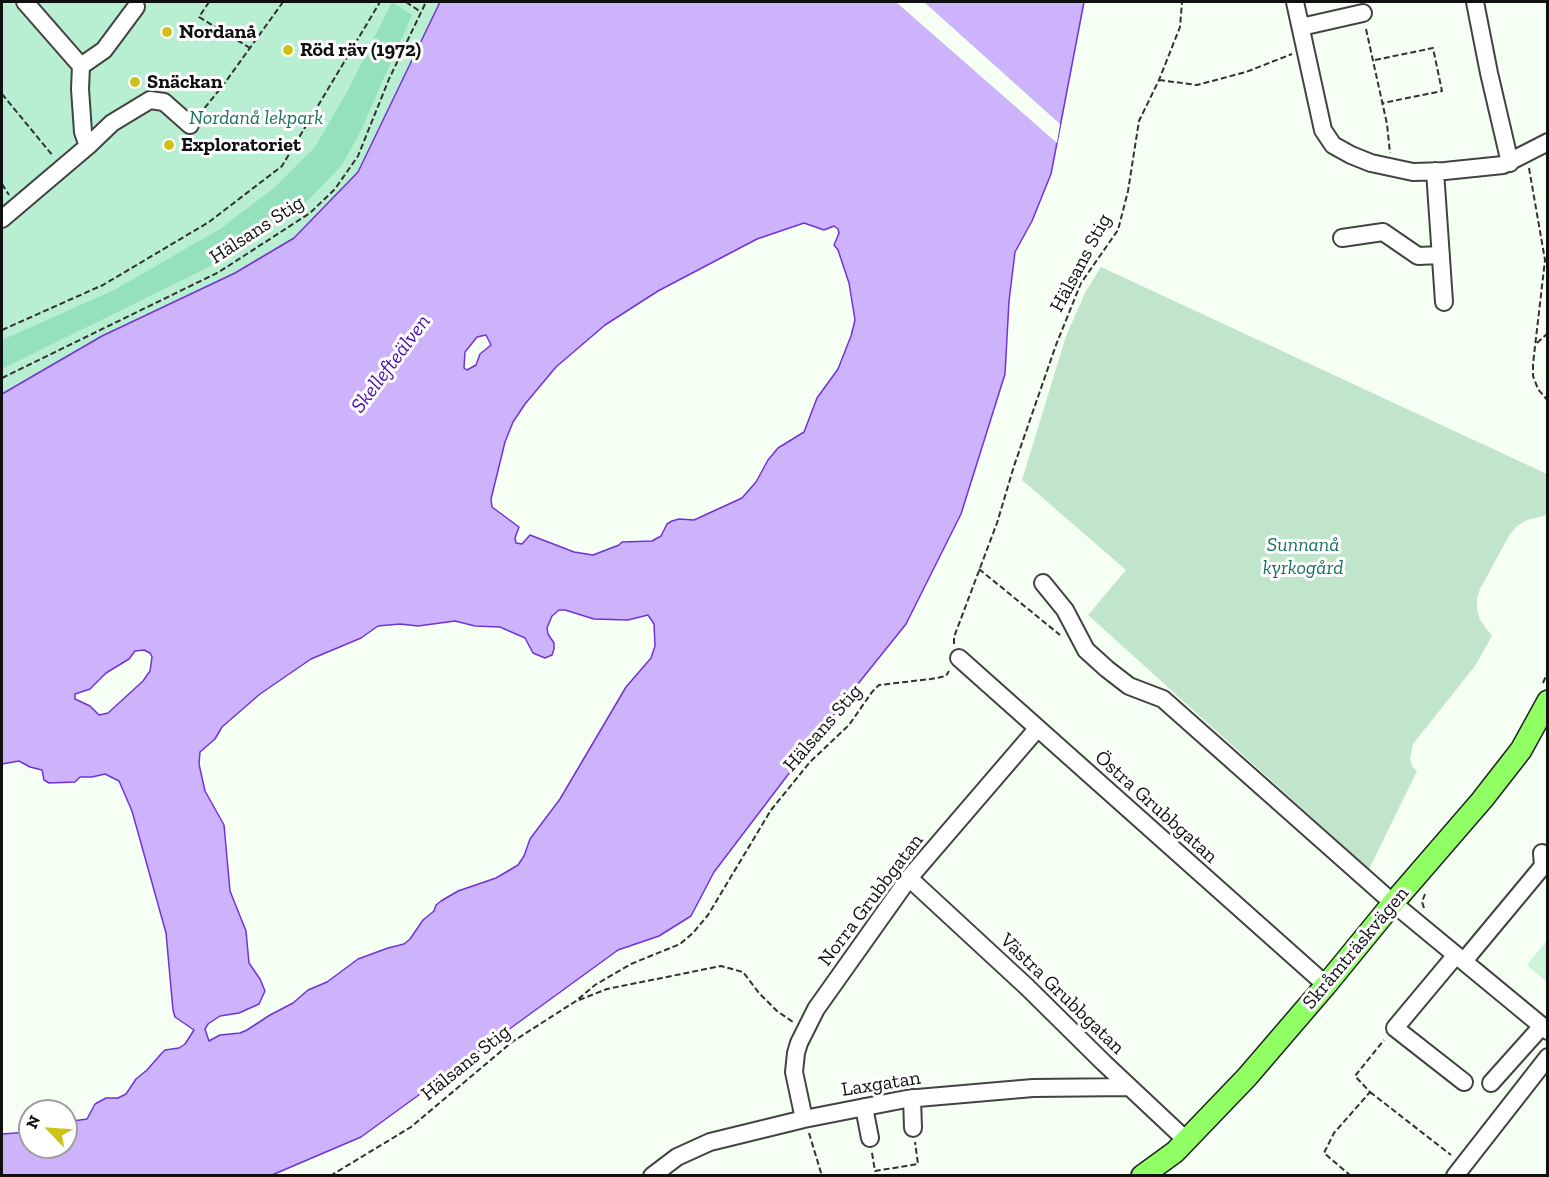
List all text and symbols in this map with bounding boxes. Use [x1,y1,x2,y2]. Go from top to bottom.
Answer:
place label: Nordanå [179,20,256,44]
marker: Nordanå [160,25,174,39]
place label: Röd räv (1972) [300,38,421,62]
marker: Röd räv (1972) [281,43,295,57]
place label: Snäckan [147,70,223,94]
marker: Snäckan [128,75,142,89]
park label: Nordanå lekpark [189,106,323,130]
place label: Exploratoriet [181,133,301,157]
marker: Exploratoriet [162,138,176,152]
street label: Hälsans Stig [205,191,309,269]
street label: Hälsans Stig [1045,210,1117,316]
water label: Skellefteälven [346,310,436,418]
park label: Sunnanå kyrkogård [1263,533,1343,580]
street label: Hälsans Stig [779,679,867,777]
street label: Östra Grubbgatan [1090,745,1222,869]
street label: Norra Grubbgatan [813,829,929,971]
street label: Skråmträskvägen [1298,882,1414,1014]
street label: Västra Grubbgatan [995,928,1129,1060]
street label: Hälsans Stig [417,1020,515,1106]
street label: Laxgatan [840,1066,922,1102]
north arrow [18,1099,78,1159]
text: N [22,1113,44,1132]

